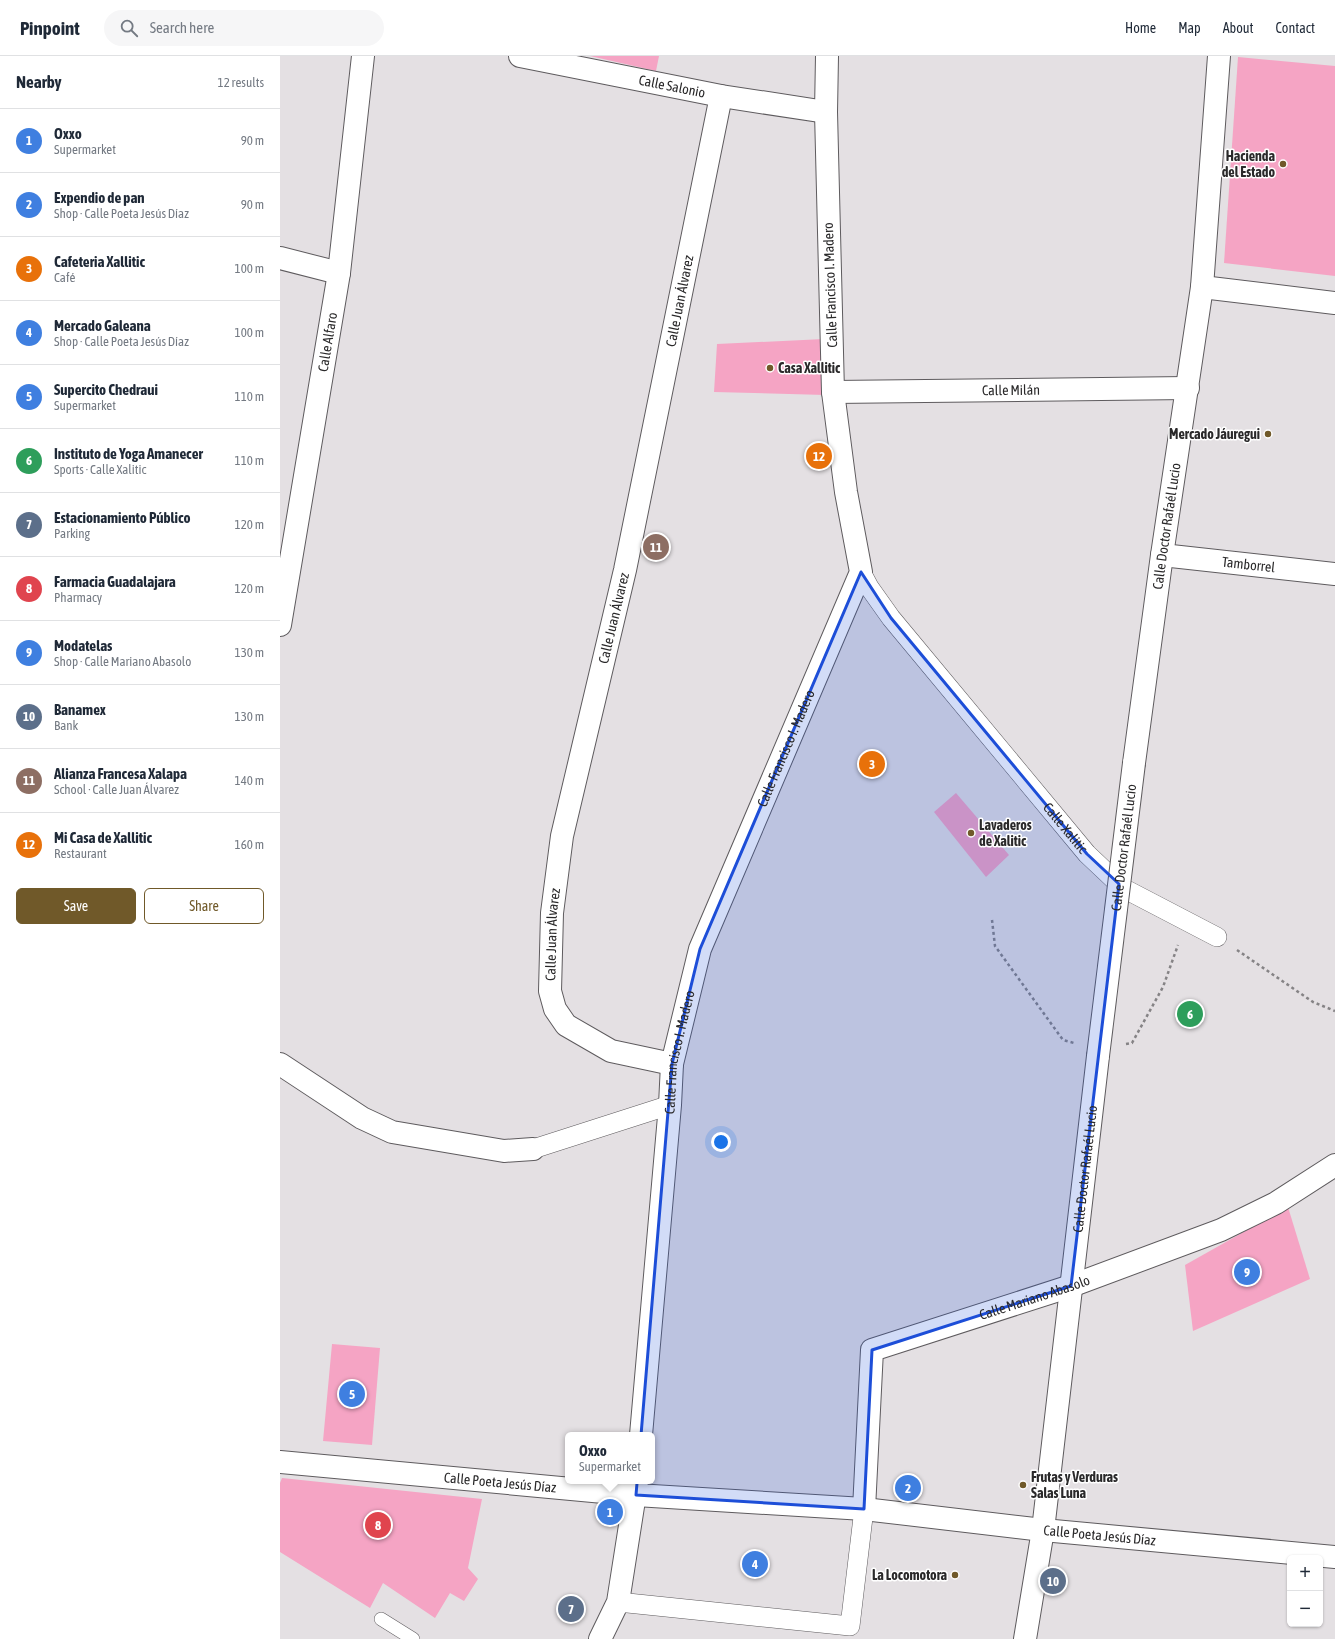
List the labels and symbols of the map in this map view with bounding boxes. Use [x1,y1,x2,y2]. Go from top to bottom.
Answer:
street label: Calle Salonio [637,72,707,101]
place label: Hacienda del Estado [1222,148,1275,180]
marker: Hacienda del Estado [1278,159,1288,169]
street label: Calle Francisco I. Madero [820,222,840,348]
street label: Calle Juan Álvarez [662,254,697,348]
street label: Calle Alfaro [315,311,340,373]
place label: Casa Xallitic [778,360,841,376]
marker: Casa Xallitic [765,363,775,373]
street label: Calle Milán [982,382,1040,398]
place label: Mercado Jáuregui [1169,426,1260,442]
marker: Mercado Jáuregui [1263,429,1273,439]
pin: 12 [806,441,832,471]
street label: Calle Doctor Rafaél Lucio [1149,462,1184,590]
pin: 11 [643,532,669,562]
street label: Tamborrel [1221,554,1276,575]
street label: Calle Juan Álvarez [595,571,632,665]
street label: Calle Francisco I. Madero [754,687,818,809]
pin: 3 [859,749,885,779]
street label: Calle Doctor Rafaél Lucio [1108,783,1139,912]
street label: Calle Xalitic [1040,800,1091,857]
place label: Lavaderos de Xalitic [979,817,1032,849]
marker: Lavaderos de Xalitic [966,828,976,838]
street label: Calle Juan Álvarez [542,887,563,981]
street label: Calle Francisco I. Madero [661,989,698,1115]
pin: 6 [1177,999,1203,1029]
street label: Calle Doctor Rafaél Lucio [1070,1105,1100,1233]
your location [711,1132,731,1152]
pin: 9 [1234,1257,1260,1287]
street label: Calle Mariano Abasolo [977,1272,1092,1323]
pin: 5 [339,1379,365,1409]
street label: Calle Poeta Jesús Díaz [443,1469,557,1496]
place label: Frutas y Verduras Salas Luna [1031,1469,1118,1501]
pin: 2 [895,1473,921,1503]
marker: Frutas y Verduras Salas Luna [1018,1480,1028,1490]
pin: 1 [597,1497,623,1527]
pin: 8 [365,1510,391,1540]
street label: Calle Poeta Jesús Díaz [1043,1522,1156,1548]
pin: 4 [742,1549,768,1579]
pin: 10 [1040,1566,1066,1596]
place label: La Locomotora [872,1567,947,1583]
marker: La Locomotora [950,1570,960,1580]
pin: 7 [558,1594,584,1624]

